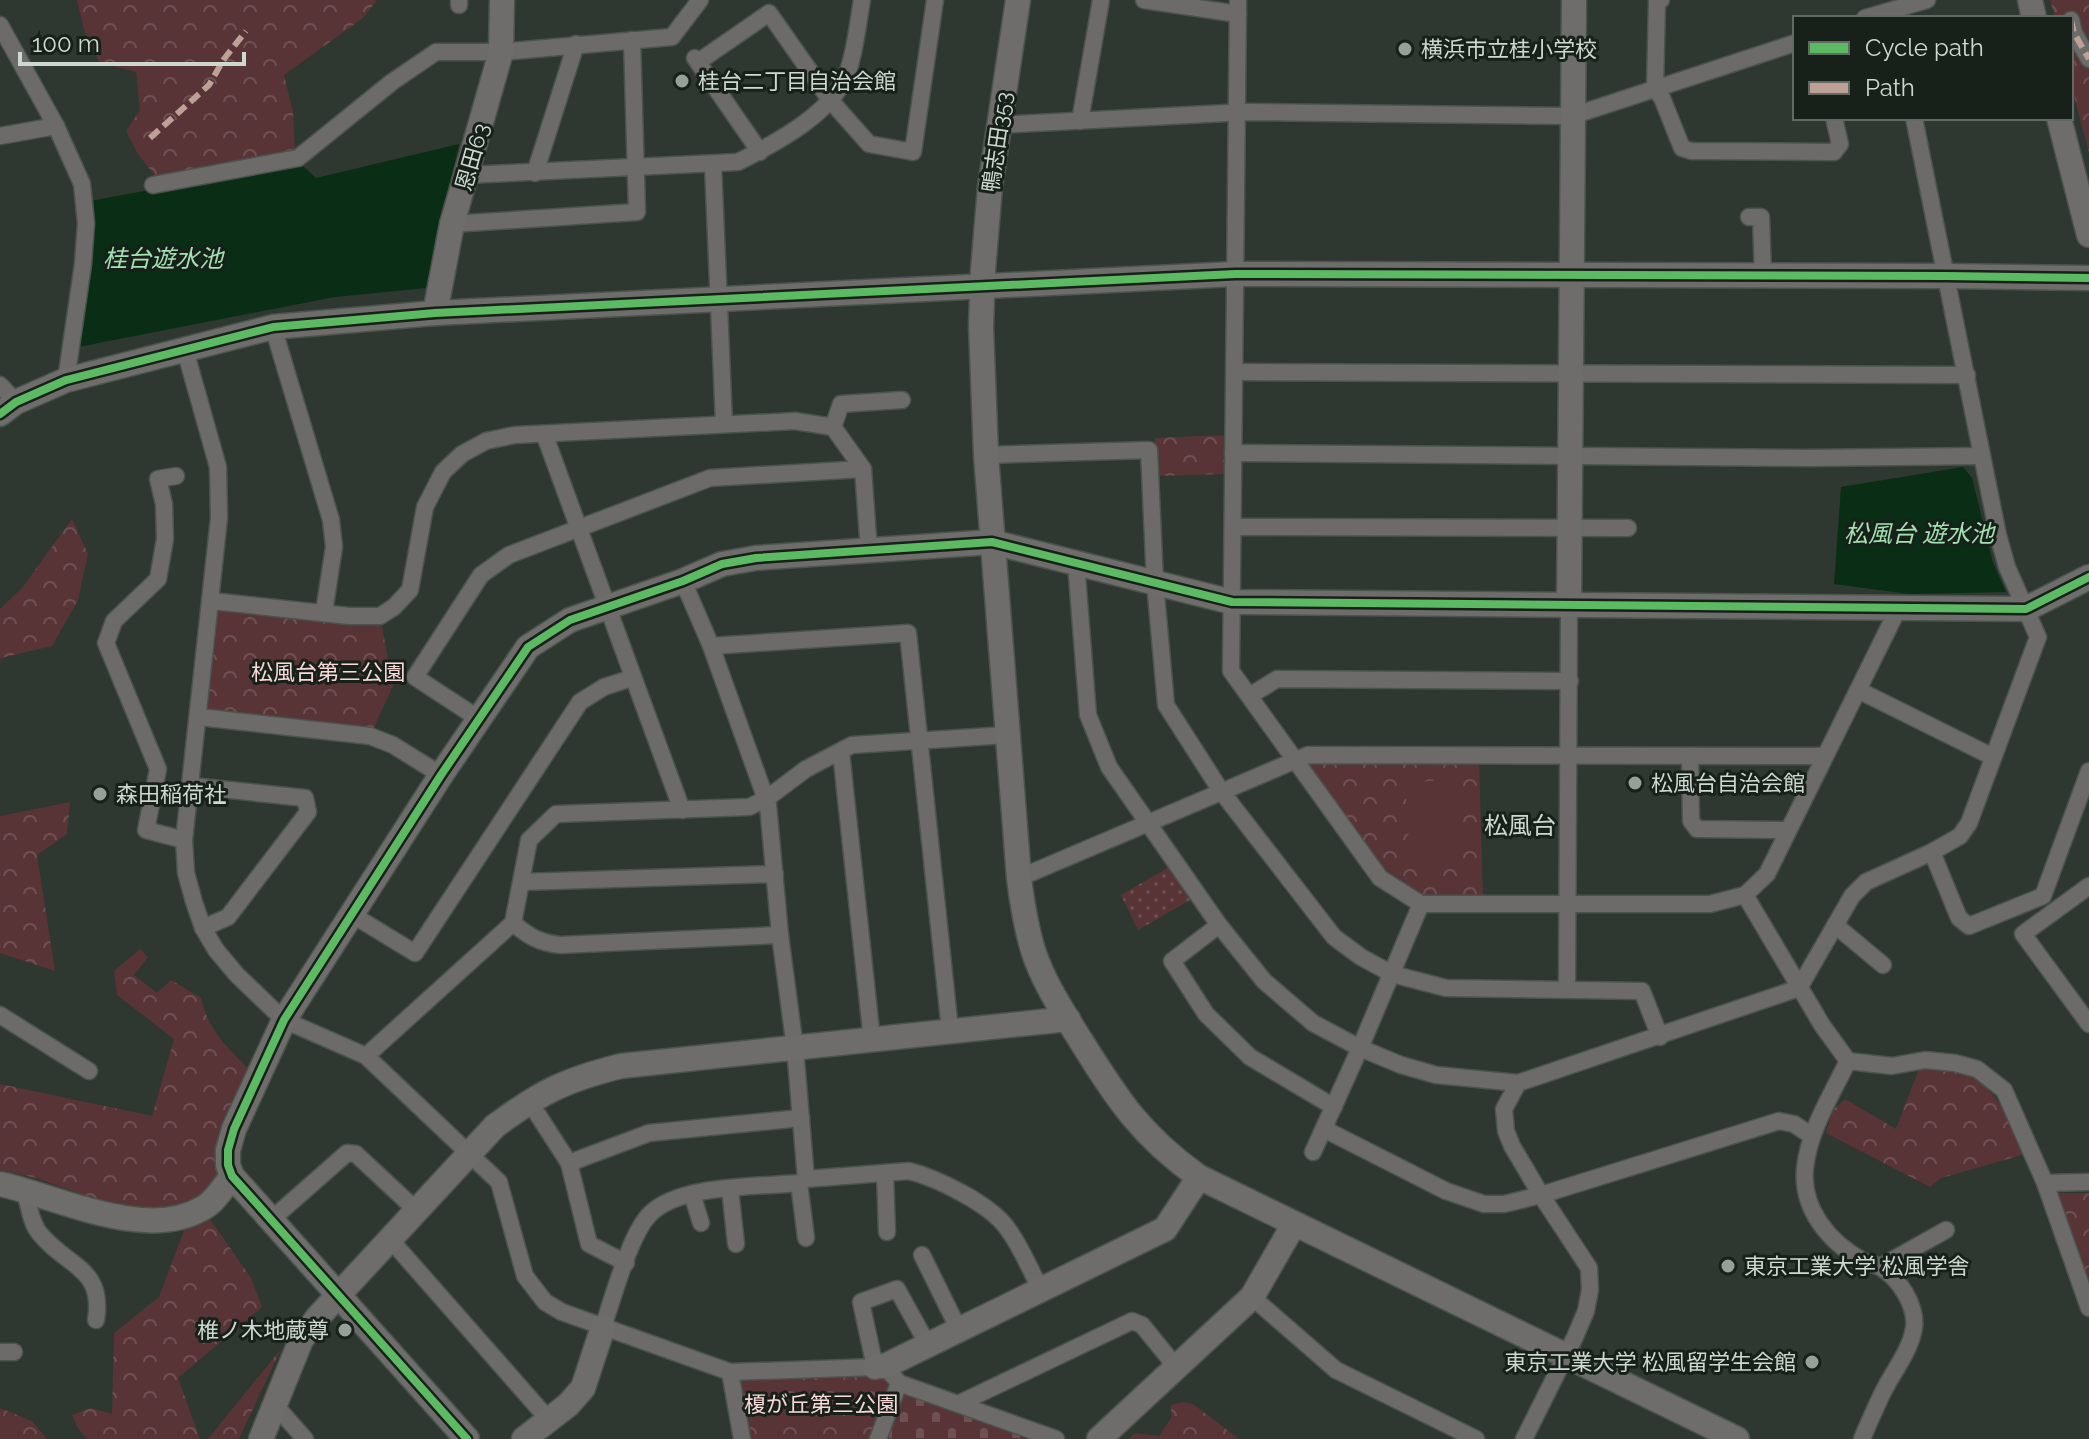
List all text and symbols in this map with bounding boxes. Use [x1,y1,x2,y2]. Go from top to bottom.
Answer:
scale bar [20,16,244,66]
legend [1793,16,2073,120]
text: 100 m [32,29,100,58]
text: Cycle path [1865,33,1984,62]
place label: 横浜市立桂小学校 [1421,36,1597,62]
marker: 横浜市立桂小学校 [1396,40,1414,58]
place label: 桂台二丁目自治会館 [698,68,896,94]
marker: 桂台二丁目自治会館 [673,72,691,90]
text: Path [1865,73,1915,102]
street label: 鴨志田353 [977,90,1017,194]
street label: 恩田63 [450,120,494,194]
water label: 桂台遊水池 [103,244,225,273]
water label: 松風台 遊水池 [1844,519,1996,548]
park label: 松風台第三公園 [251,659,405,685]
place label: 松風台自治会館 [1651,770,1805,796]
marker: 松風台自治会館 [1626,774,1644,792]
place label: 森田稲荷社 [116,781,226,807]
marker: 森田稲荷社 [91,785,109,803]
district label: 松風台 [1484,811,1556,840]
place label: 東京工業大学 松風学舎 [1744,1253,1970,1279]
marker: 東京工業大学 松風学舎 [1719,1257,1737,1275]
place label: 椎ノ木地蔵尊 [197,1317,329,1343]
marker: 椎ノ木地蔵尊 [336,1321,354,1339]
place label: 東京工業大学 松風留学生会館 [1504,1349,1796,1375]
marker: 東京工業大学 松風留学生会館 [1803,1353,1821,1371]
park label: 榎が丘第三公園 [744,1391,898,1417]

